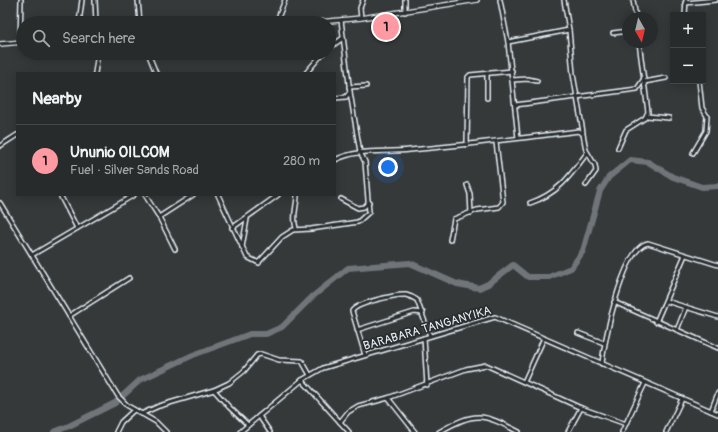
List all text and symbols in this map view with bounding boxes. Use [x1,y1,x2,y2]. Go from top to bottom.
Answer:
pin: 1 [373,12,399,42]
north arrow [622,12,658,48]
map controls [670,12,706,84]
button: + [670,12,706,48]
search box [16,16,336,60]
icon: search [30,27,52,49]
text: Search here [62,29,135,48]
button: − [670,48,706,84]
text: Nearby [32,88,81,109]
text: Ununio OILCOM [70,143,170,162]
text: 1 [42,153,48,169]
text: 280 m [283,153,320,169]
your location [378,157,398,177]
text: Fuel · Silver Sands Road [70,162,199,178]
street label: BARABARA TANGANYIKA [361,303,493,354]

